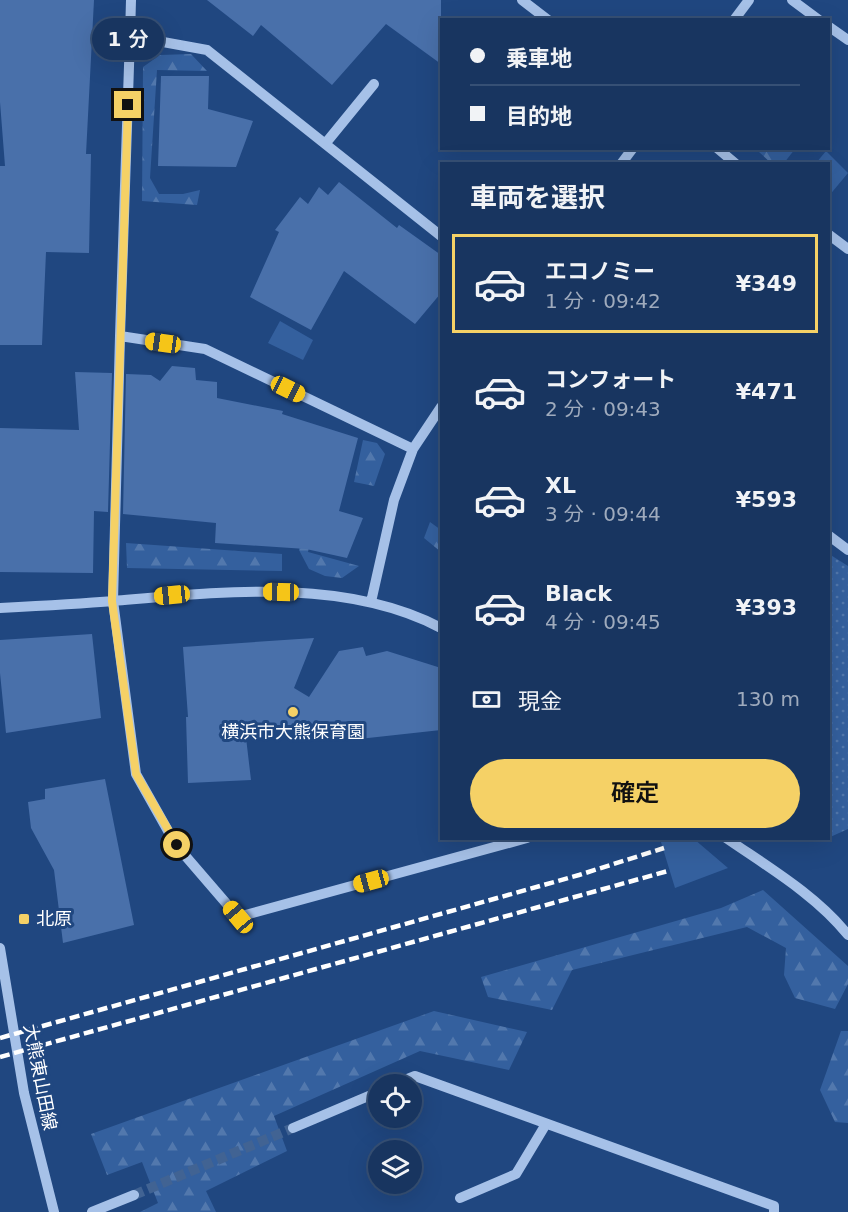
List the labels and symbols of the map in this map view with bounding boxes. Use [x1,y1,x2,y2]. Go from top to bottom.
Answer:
callout: 1 分 [92,18,164,60]
route end [114,91,141,118]
car [144,332,182,354]
car [268,373,308,405]
car [263,583,299,601]
car [153,584,191,606]
marker: 横浜市大熊保育園 [286,705,300,719]
place label: 横浜市大熊保育園 [221,721,365,742]
route start [163,831,190,858]
car [351,868,391,894]
car [220,897,256,937]
place label: 北原 [36,908,72,929]
marker: 北原 [17,912,31,926]
street label: 大熊東山田線 [20,1022,61,1132]

